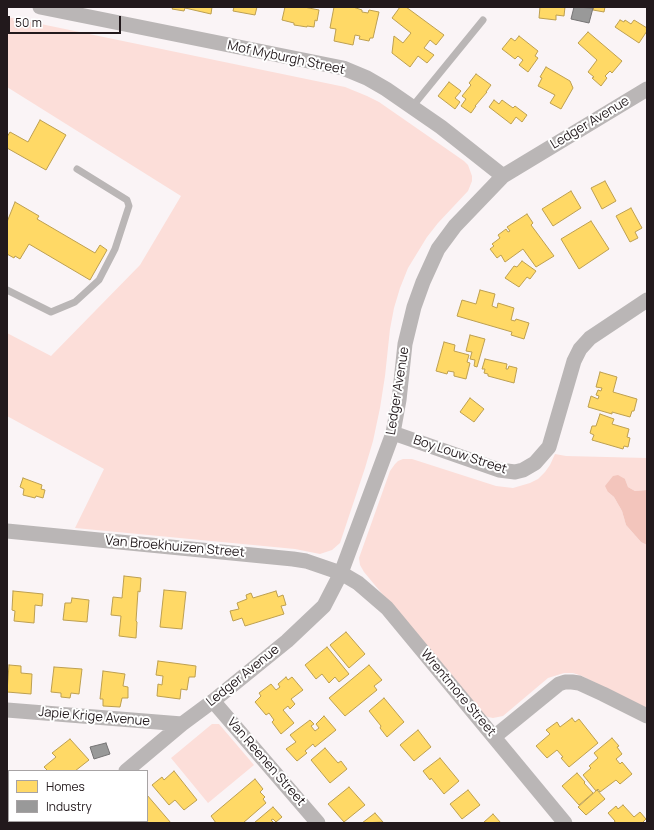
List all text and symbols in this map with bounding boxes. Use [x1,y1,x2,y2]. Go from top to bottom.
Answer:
scale bar [10,8,123,34]
text: 50 m [15,14,42,31]
street label: Mof Myburgh Street [226,38,346,78]
street label: Ledger Avenue [548,93,632,153]
street label: Ledger Avenue [383,346,413,436]
street label: Boy Louw Street [411,432,509,478]
street label: Van Broekhuizen Street [105,533,245,561]
street label: Ledger Avenue [203,642,283,710]
street label: Wrentmore Street [417,646,499,740]
street label: Japie Krige Avenue [38,704,150,730]
street label: Van Reenen Street [224,715,308,809]
legend [8,770,148,822]
text: Homes [46,778,85,795]
text: Industry [46,798,92,815]

